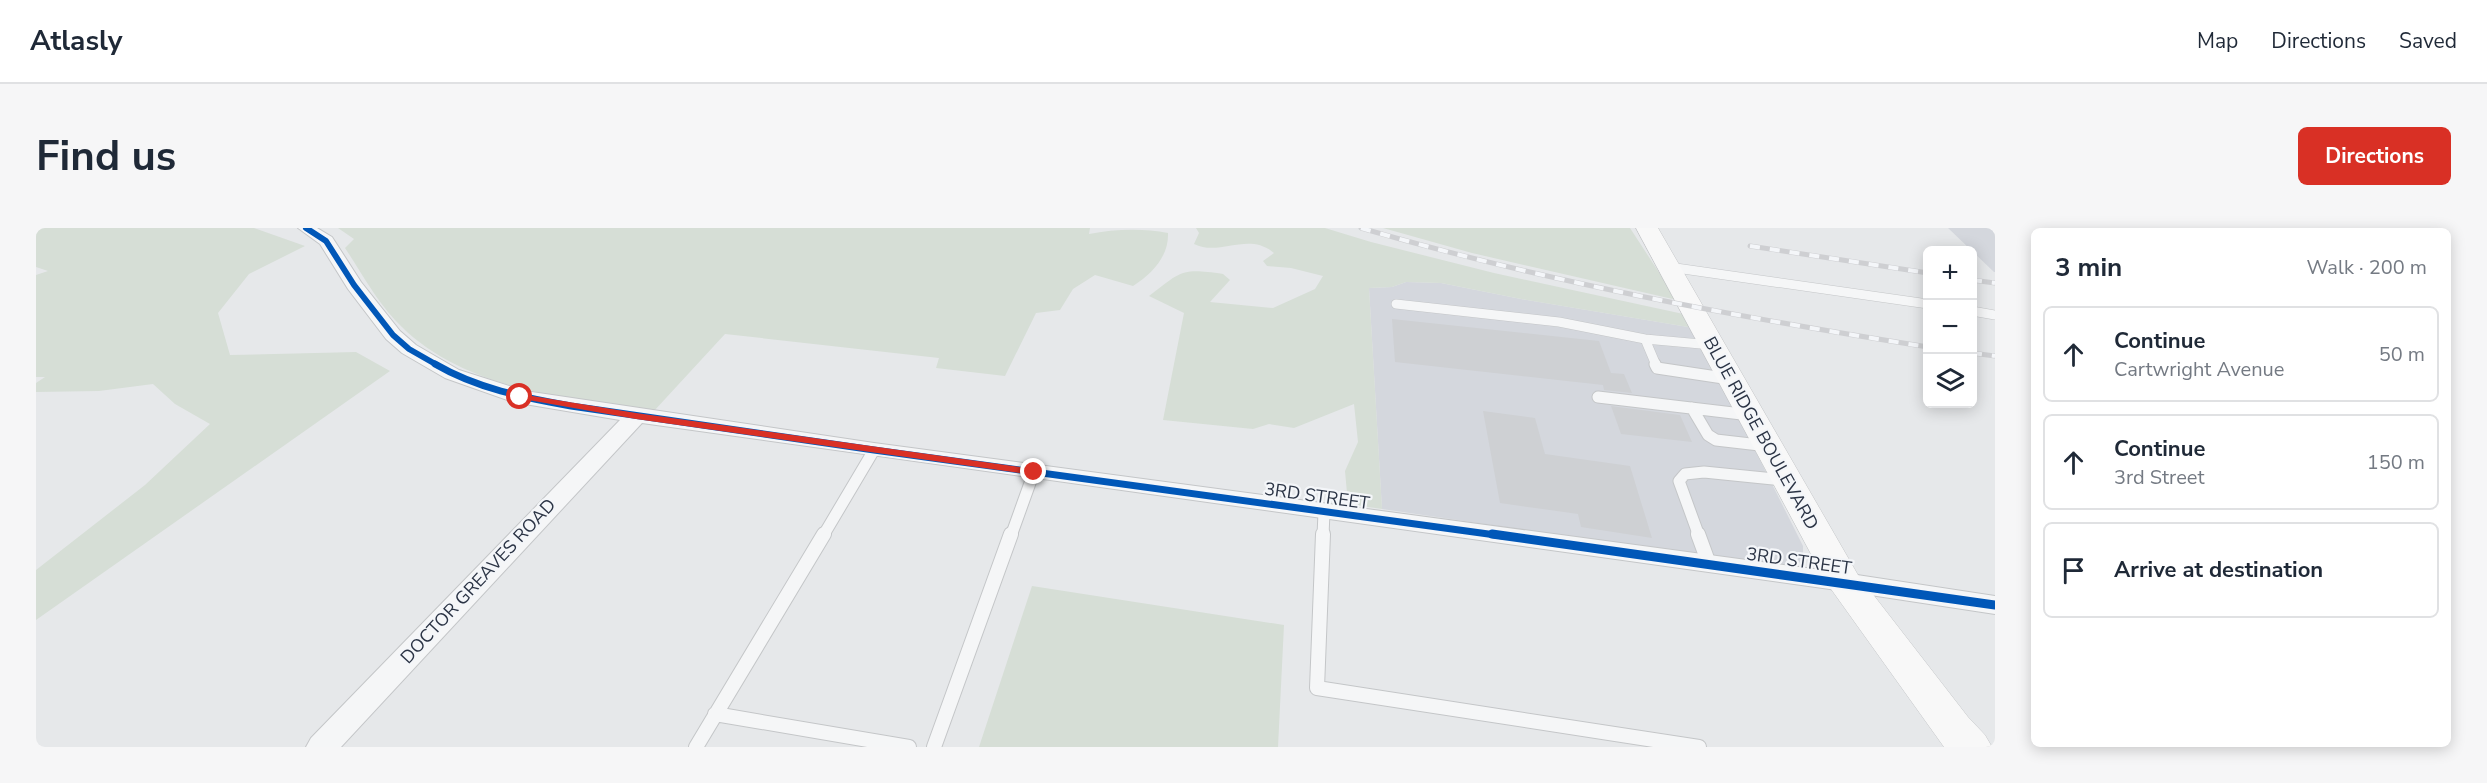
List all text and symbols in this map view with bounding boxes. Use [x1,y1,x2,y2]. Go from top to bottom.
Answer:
text: Atlasly [30,22,122,60]
text: Map [2197,27,2238,55]
text: Directions [2271,27,2366,55]
text: Saved [2399,27,2457,55]
button: Directions [2298,127,2451,185]
text: Find us [36,128,176,185]
map controls [1923,246,1977,408]
button: + [1923,246,1977,300]
text: 3 min [2055,250,2122,285]
text: Walk · 200 m [2307,254,2427,281]
button: − [1923,300,1977,354]
text: Continue [2114,326,2205,356]
street label: BLUE RIDGE BOULEVARD [1698,332,1824,534]
icon: ahead [2057,338,2090,371]
text: 50 m [2379,341,2425,368]
button: layers [1923,354,1977,408]
text: Cartwright Avenue [2114,356,2284,383]
route start [506,383,532,409]
text: Continue [2114,434,2205,464]
icon: ahead [2057,446,2090,479]
text: 150 m [2367,449,2425,476]
route end [1020,458,1046,484]
text: 3rd Street [2114,464,2204,491]
street label: 3RD STREET [1263,477,1371,515]
street label: DOCTOR GREAVES ROAD [395,493,561,669]
street label: 3RD STREET [1745,542,1853,580]
icon: arrive [2057,554,2090,587]
text: Arrive at destination [2114,555,2323,585]

